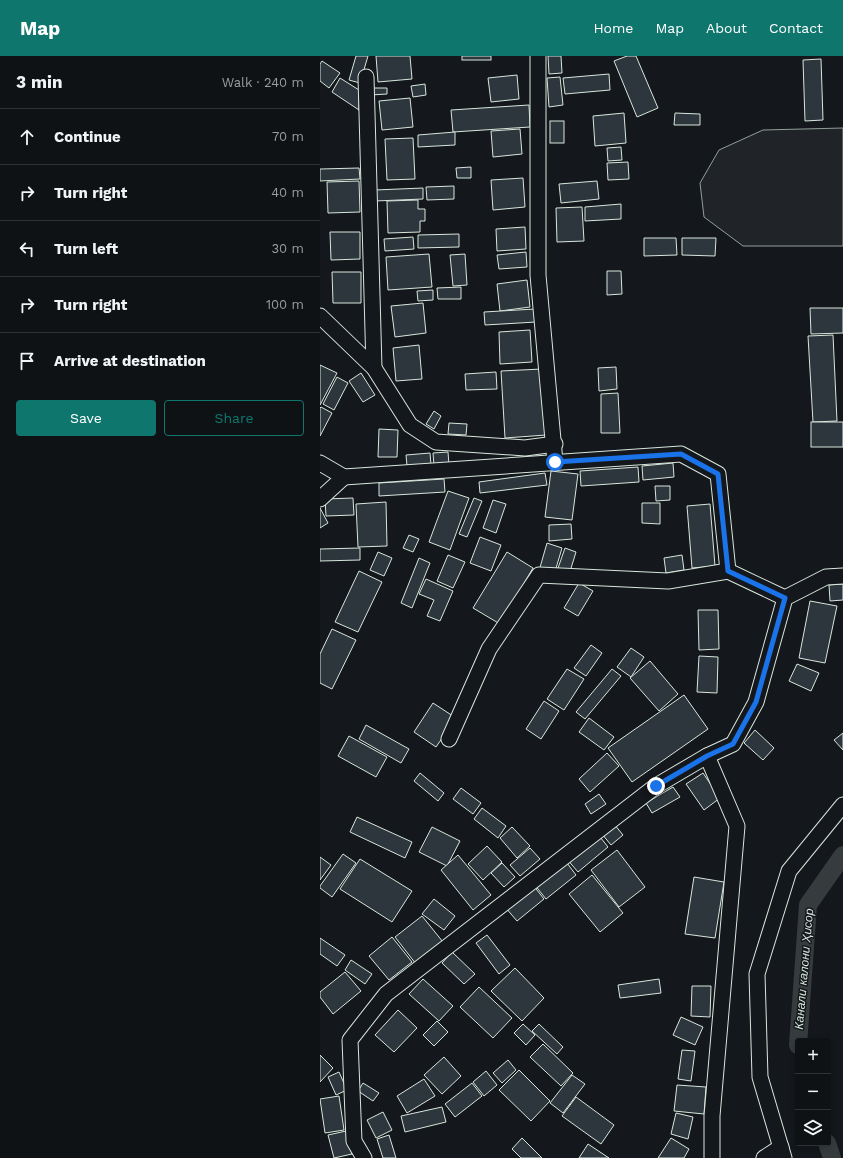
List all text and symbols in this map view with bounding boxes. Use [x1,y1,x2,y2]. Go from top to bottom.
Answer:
text: Map [20,17,60,40]
text: Home [593,20,633,36]
text: Map [655,20,684,36]
text: About [706,20,747,36]
text: Contact [769,20,823,36]
text: 3 min [16,72,62,92]
text: Walk · 240 m [222,75,304,90]
icon: ahead [16,126,38,148]
text: Continue [54,128,121,146]
text: 70 m [272,129,304,144]
icon: right [16,182,38,204]
text: Turn right [54,184,127,202]
text: 40 m [271,185,304,200]
icon: left [16,238,38,260]
text: Turn left [54,240,118,258]
text: 30 m [272,241,304,256]
icon: right [16,294,38,316]
text: Turn right [54,296,127,314]
text: 100 m [266,297,304,312]
icon: arrive [16,350,38,372]
text: Arrive at destination [54,352,206,370]
button: Save [16,400,156,436]
button: Share [164,400,304,436]
route start [546,453,564,471]
route end [647,777,665,795]
water label: Канали калони Ҳисор [792,908,816,1030]
map controls [795,1038,831,1146]
button: + [795,1038,831,1074]
button: − [795,1074,831,1110]
button: layers [795,1110,831,1146]

